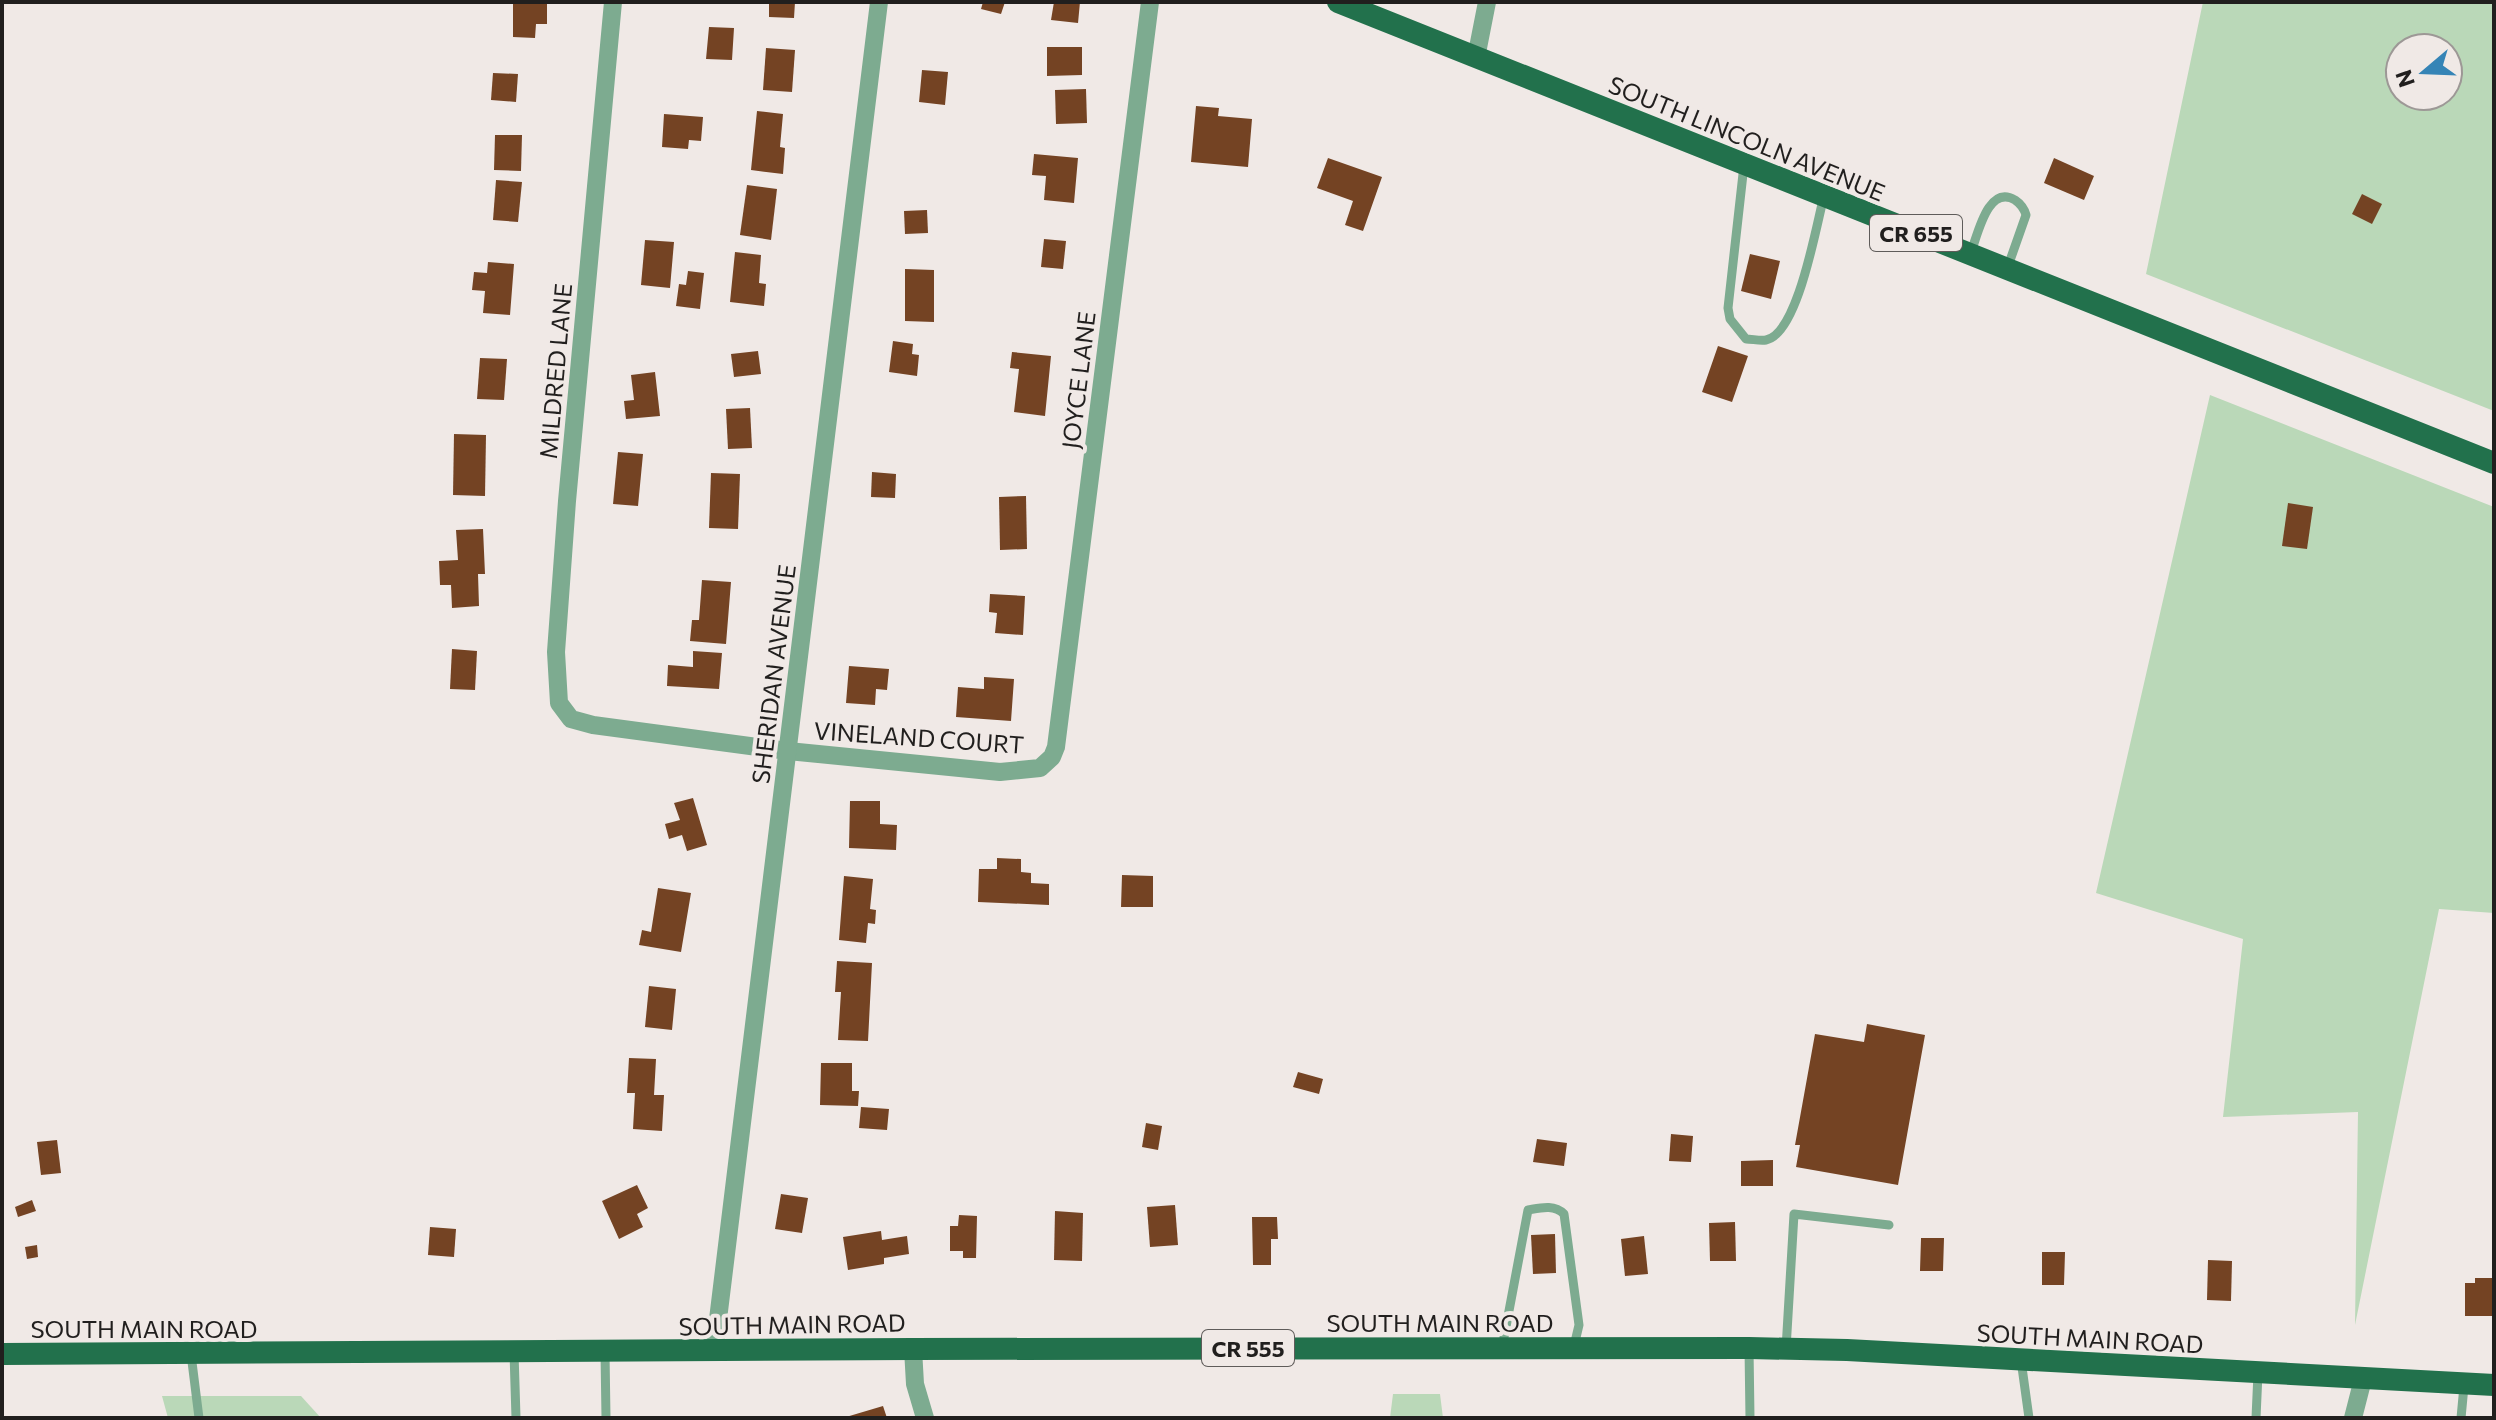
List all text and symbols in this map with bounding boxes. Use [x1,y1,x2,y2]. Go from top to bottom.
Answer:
north arrow [2384,32,2464,112]
text: N [2389,66,2420,91]
street label: SOUTH LINCOLN AVENUE [1605,69,1889,207]
road number: CR 655 [1870,215,1962,251]
street label: MILDRED LANE [533,282,577,460]
street label: JOYCE LANE [1055,310,1101,450]
street label: SHERIDAN AVENUE [745,563,801,785]
street label: VINELAND COURT [813,715,1025,759]
street label: SOUTH MAIN ROAD [678,1308,906,1340]
street label: SOUTH MAIN ROAD [1327,1308,1553,1337]
street label: SOUTH MAIN ROAD [31,1314,257,1343]
street label: SOUTH MAIN ROAD [1976,1318,2204,1358]
road number: CR 555 [1202,1330,1294,1366]

